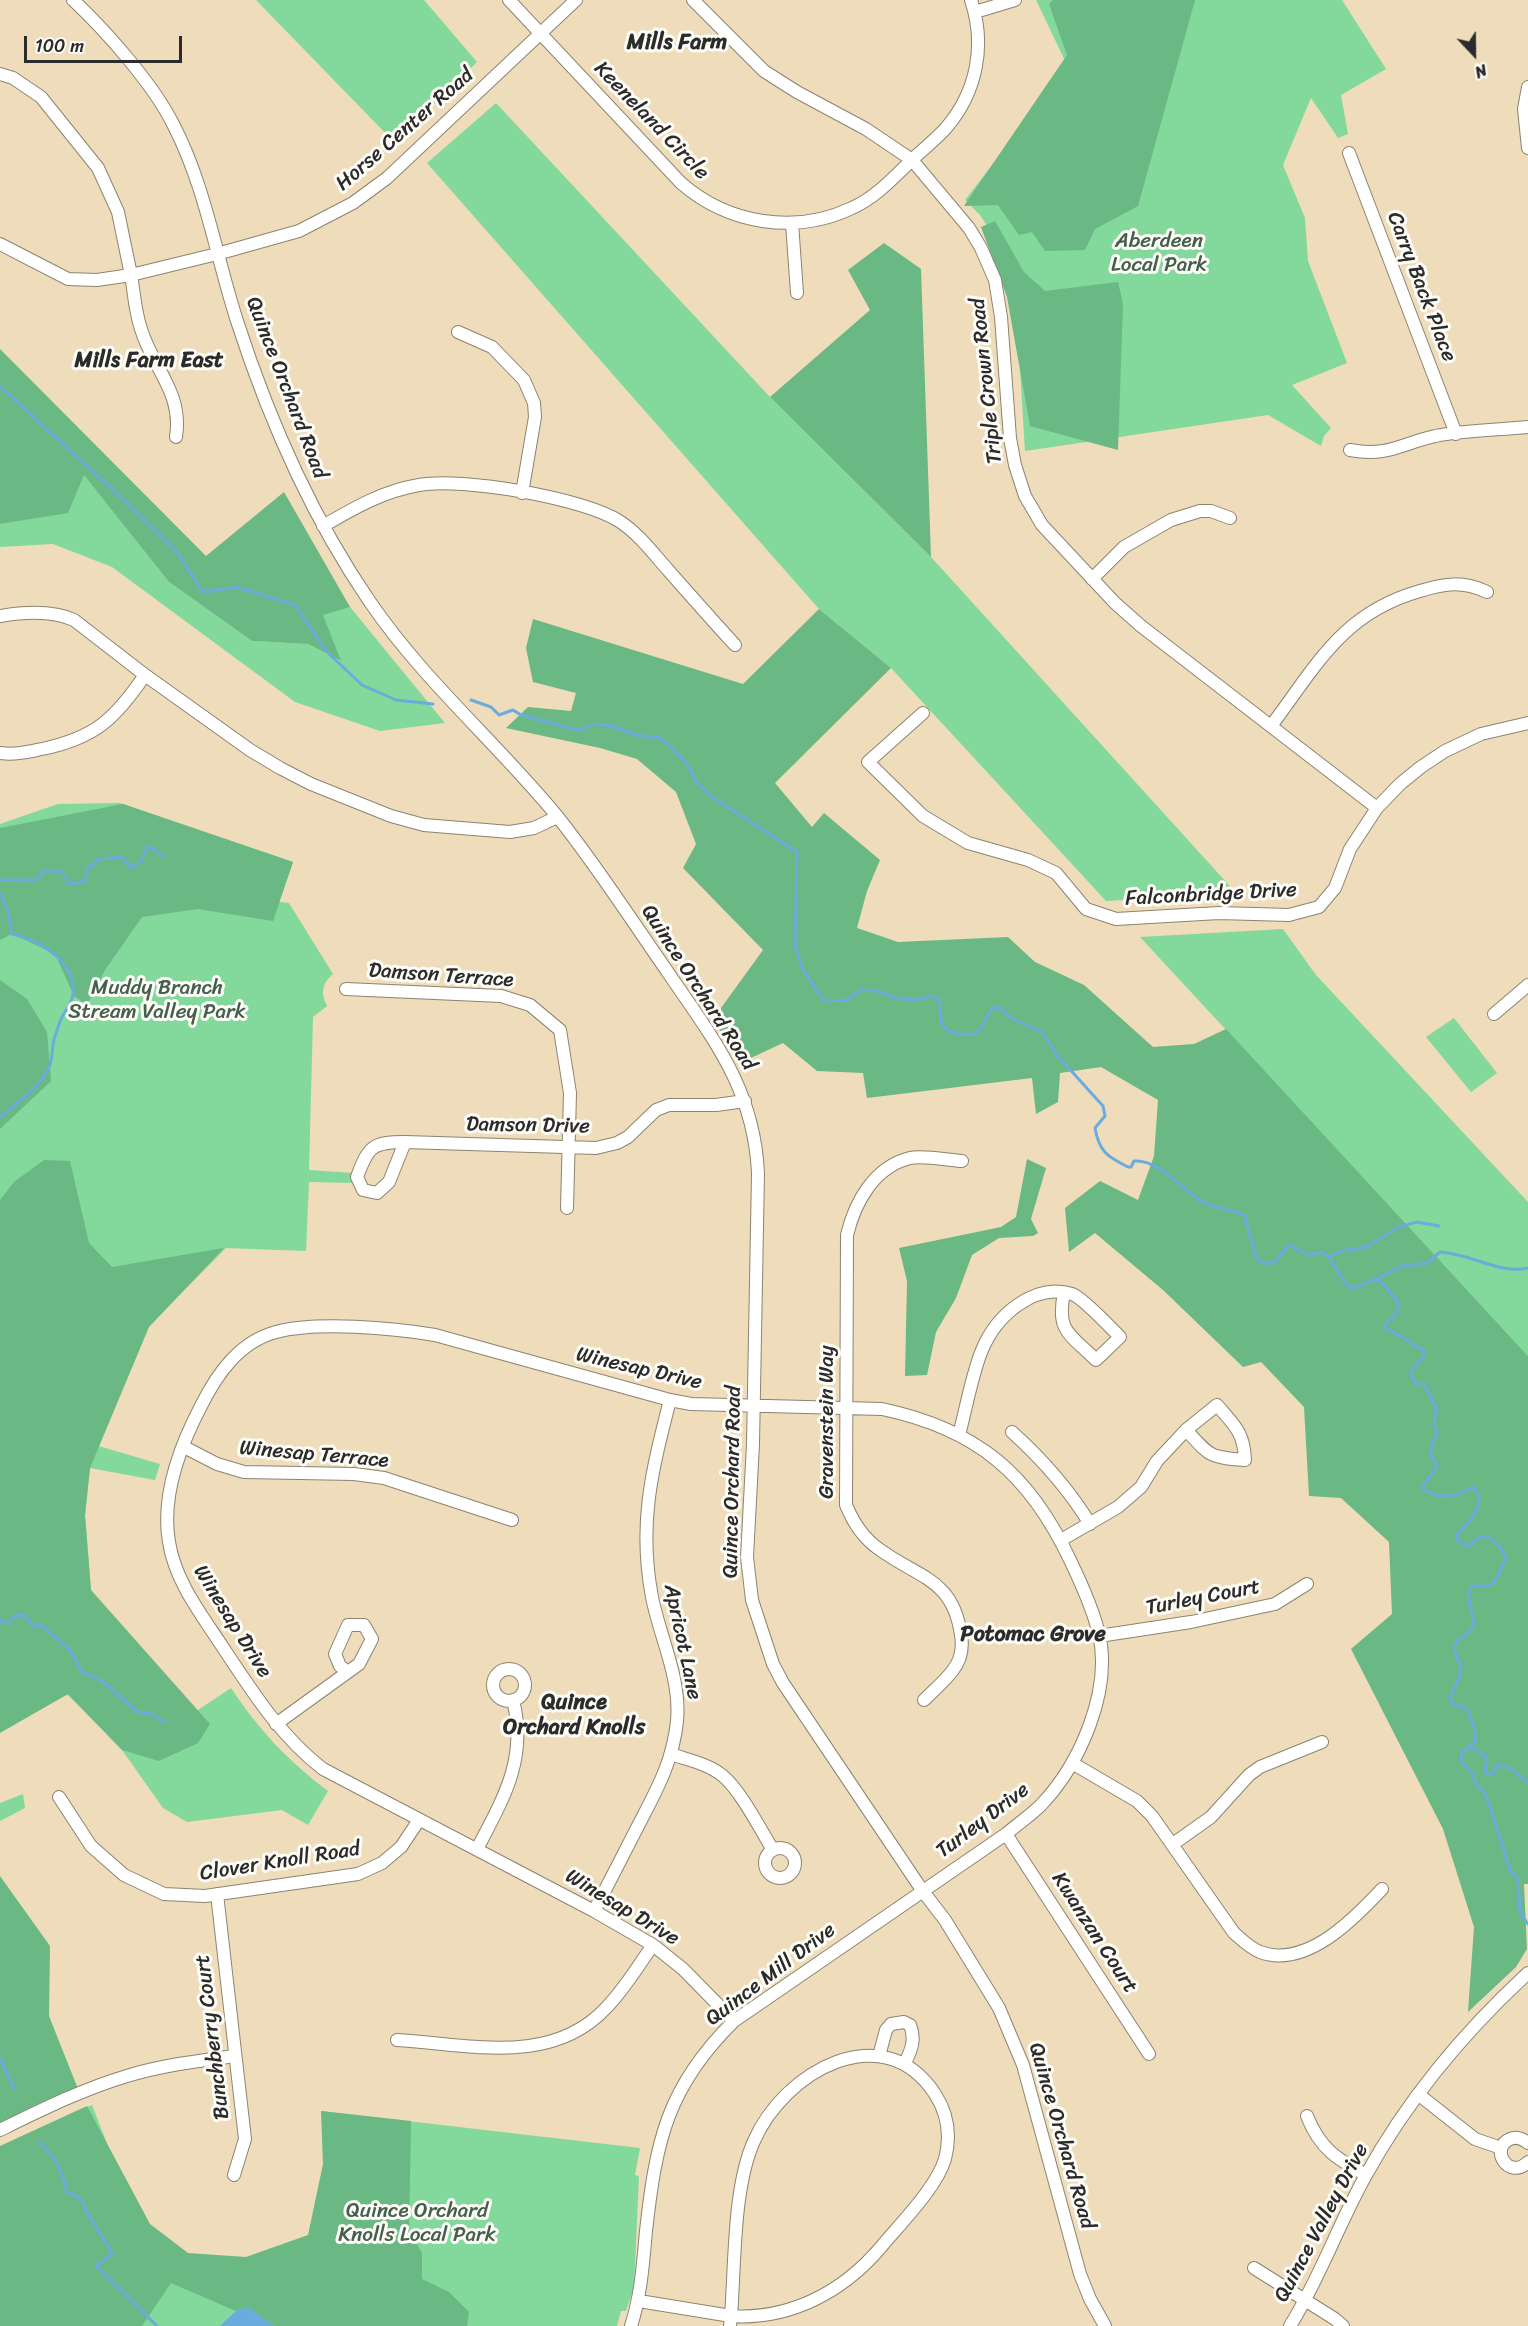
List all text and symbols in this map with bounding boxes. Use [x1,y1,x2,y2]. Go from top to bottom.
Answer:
scale bar [27,24,184,62]
north arrow [1444,24,1504,84]
text: 100 m [35,30,84,62]
district label: Mills Farm [627,30,727,56]
street label: Keeneland Circle [588,56,714,186]
text: N [1470,56,1492,87]
street label: Horse Center Road [331,63,479,197]
street label: Carry Back Place [1381,208,1461,366]
park label: Aberdeen Local Park [1111,229,1207,279]
street label: Quince Orchard Road [240,294,332,482]
street label: Triple Crown Road [966,297,1008,465]
district label: Mills Farm East [75,348,223,374]
street label: Falconbridge Drive [1125,878,1297,912]
street label: Quince Orchard Road [635,900,761,1076]
street label: Damson Terrace [368,958,514,994]
park label: Muddy Branch Stream Valley Park [68,976,246,1026]
street label: Damson Drive [466,1112,590,1140]
street label: Winesap Drive [574,1342,704,1396]
street label: Gravenstein Way [815,1345,841,1499]
street label: Quince Orchard Road [719,1386,747,1578]
street label: Winesap Terrace [238,1436,390,1474]
street label: Winesap Drive [187,1561,277,1683]
street label: Turley Court [1144,1575,1262,1621]
street label: Apricot Lane [657,1582,707,1702]
district label: Potomac Grove [960,1622,1106,1648]
district label: Quince Orchard Knolls [503,1690,645,1742]
street label: Turley Drive [931,1778,1035,1864]
street label: Clover Knoll Road [198,1837,362,1887]
street label: Winesap Drive [560,1864,684,1952]
street label: Kwanzan Court [1046,1868,1142,1998]
street label: Quince Mill Drive [701,1918,841,2032]
street label: Bunchberry Court [190,1953,236,2121]
street label: Quince Orchard Road [1022,2040,1100,2232]
street label: Quince Valley Drive [1270,2139,1374,2307]
park label: Quince Orchard Knolls Local Park [338,2199,496,2249]

